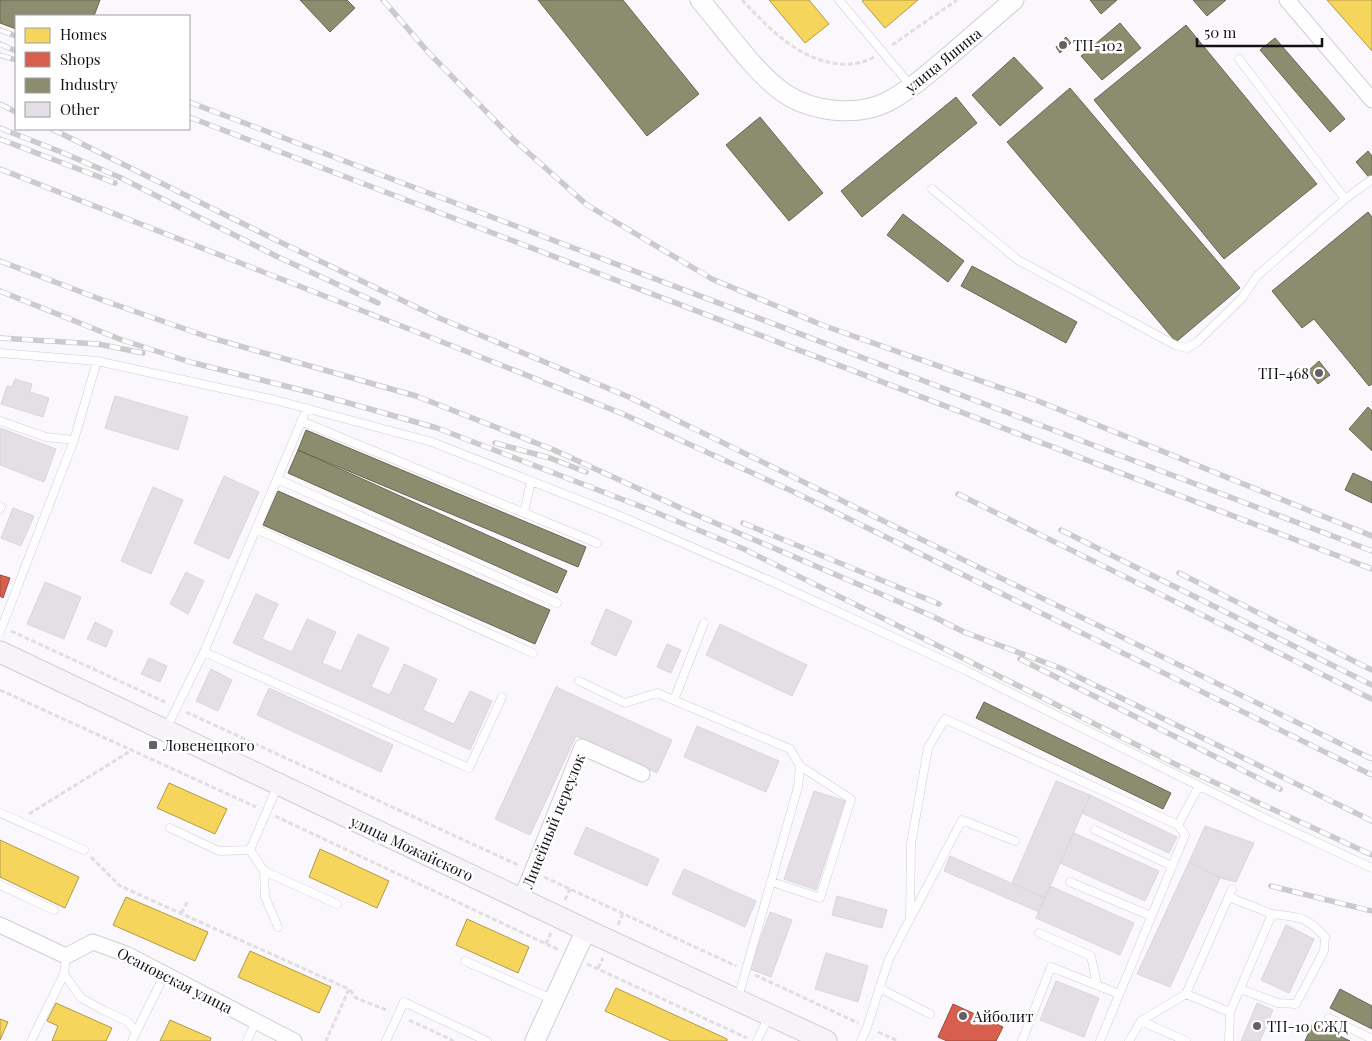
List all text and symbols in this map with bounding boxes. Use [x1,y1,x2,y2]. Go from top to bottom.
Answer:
legend [15,15,190,130]
scale bar [1197,15,1322,47]
text: 50 m [1204,22,1237,42]
street label: улица Яшина [900,23,986,98]
text: Homes [60,24,107,44]
place label: ТП-102 [1073,35,1123,55]
marker: ТП-102 [1057,39,1069,51]
text: Shops [60,49,101,69]
text: Industry [60,74,118,94]
text: Other [60,99,100,119]
place label: ТП-468 [1258,363,1309,383]
marker: ТП-468 [1313,367,1325,379]
place label: Ловенецкого [162,735,255,755]
marker: Ловенецкого [147,739,159,751]
street label: Линейный переулок [516,750,589,892]
street label: улица Можайского [346,810,477,885]
street label: Осановская улица [114,942,237,1018]
place label: Айболит [972,1006,1033,1026]
marker: Айболит [957,1010,969,1022]
place label: ТП-10 СЖД [1267,1016,1348,1036]
marker: ТП-10 СЖД [1251,1020,1263,1032]

